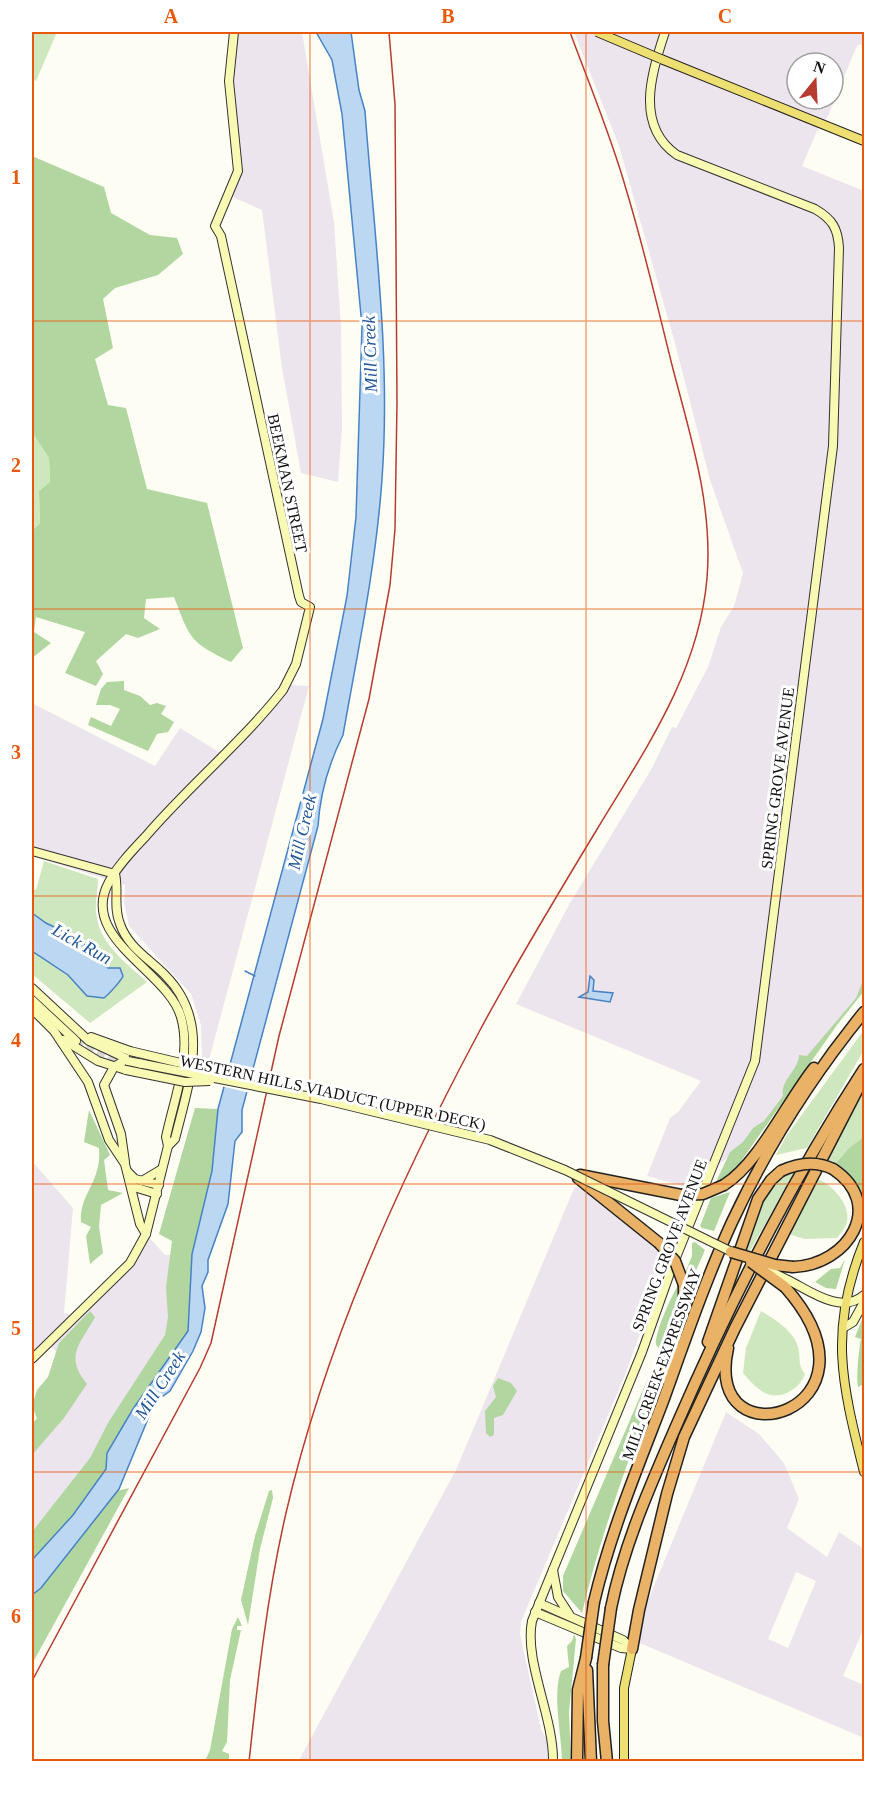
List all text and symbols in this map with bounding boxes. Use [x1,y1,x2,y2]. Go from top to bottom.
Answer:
text: A [164,5,179,27]
text: B [441,5,455,27]
text: C [718,5,732,27]
north arrow [785,51,845,111]
text: N [811,57,828,77]
text: 1 [11,166,21,188]
water label: Mill Creek [359,314,381,394]
street label: BEEKMAN STREET [264,412,311,554]
text: 2 [11,454,21,476]
street label: SPRING GROVE AVENUE [758,686,797,870]
text: 3 [11,741,21,763]
water label: Mill Creek [283,791,321,873]
water label: Lick Run [48,919,115,968]
text: 4 [11,1029,21,1051]
street label: WESTERN HILLS VIADUCT (UPPER DECK) [178,1052,487,1134]
street label: SPRING GROVE AVENUE [629,1157,710,1334]
street label: MILL CREEK EXPRESSWAY [619,1266,704,1462]
text: 5 [11,1317,21,1339]
water label: Mill Creek [130,1346,190,1423]
text: 6 [11,1605,21,1627]

